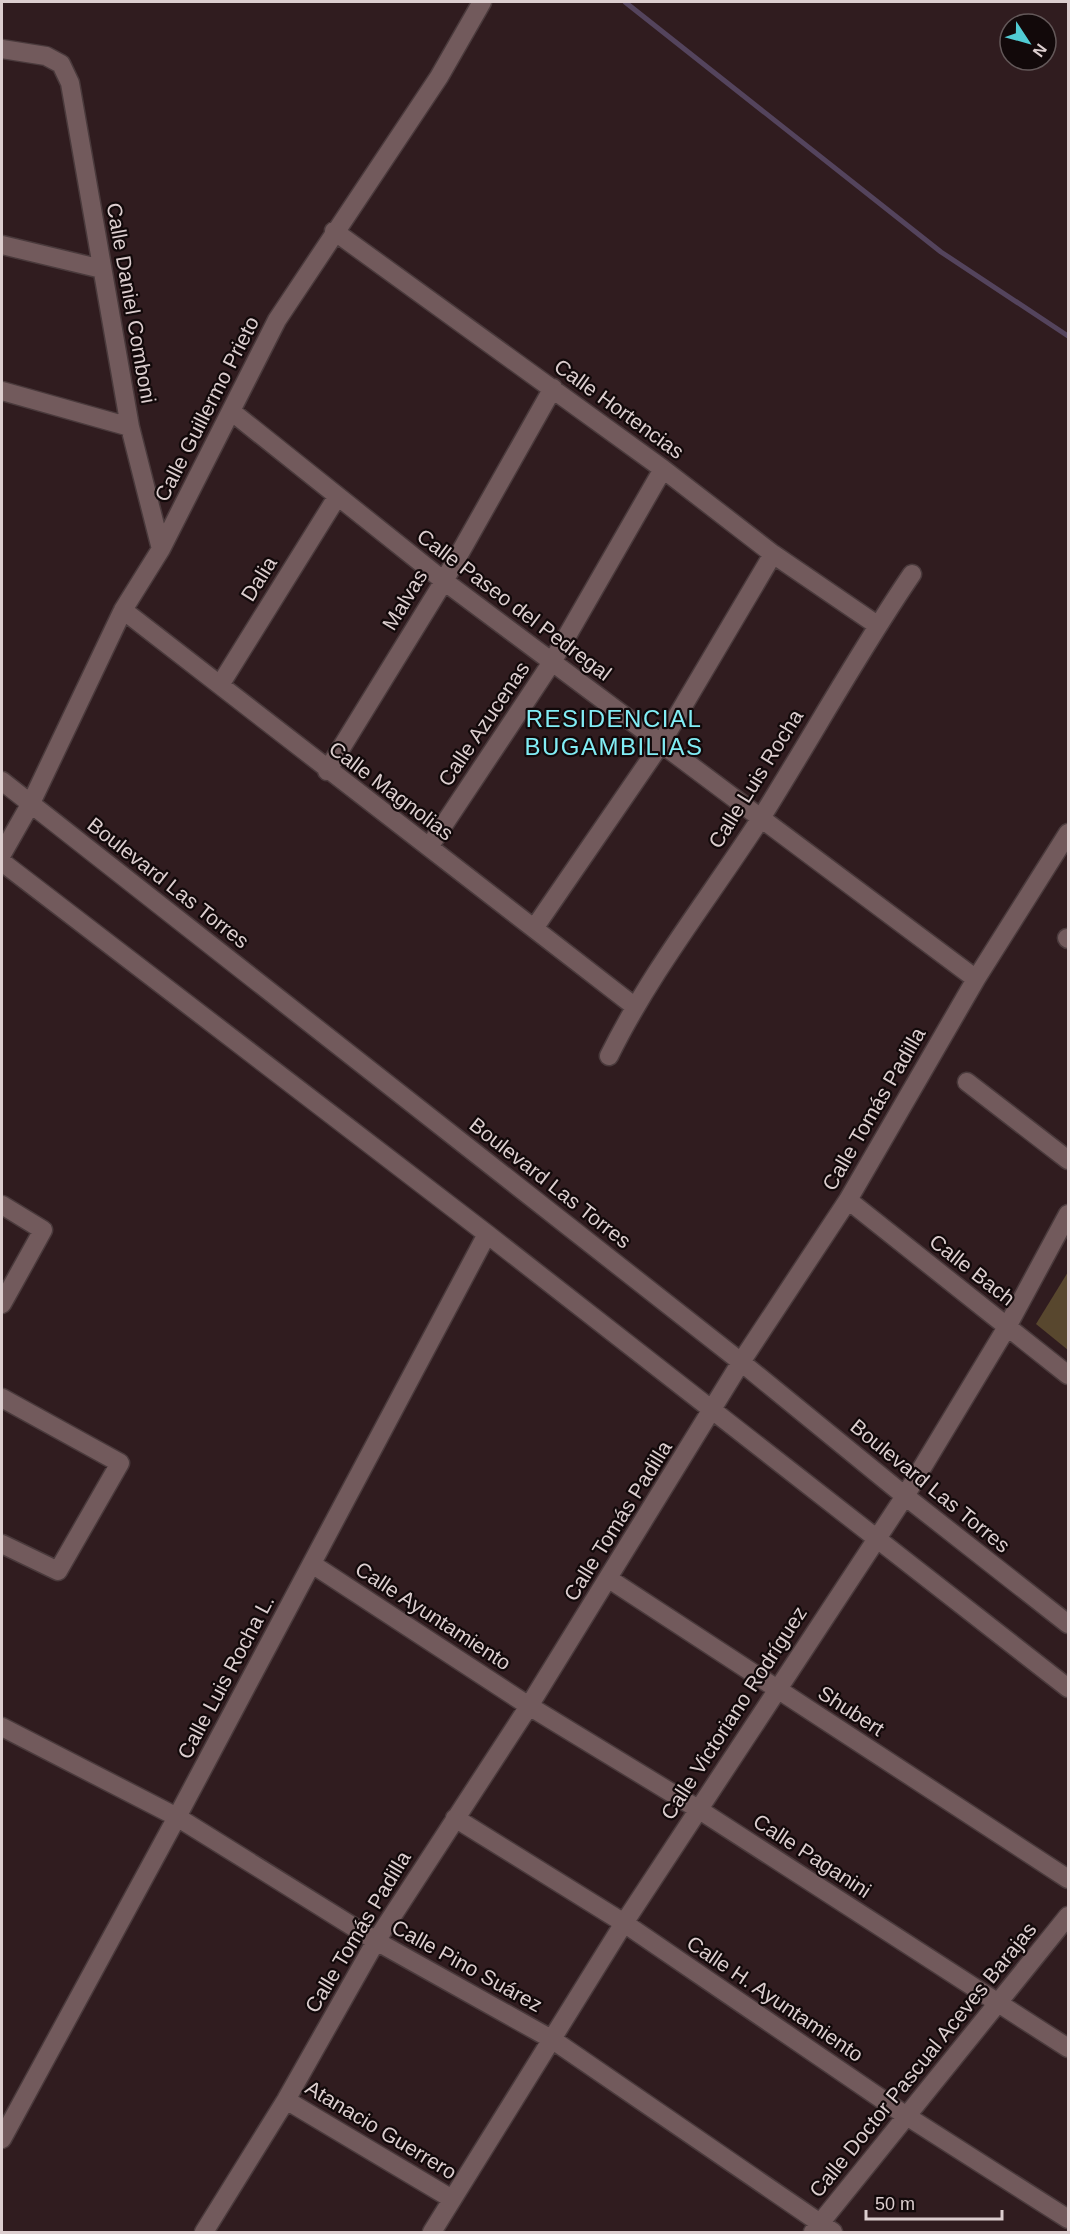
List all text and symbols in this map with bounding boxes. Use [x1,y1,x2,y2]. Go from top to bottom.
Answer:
north arrow [998,12,1058,72]
text: N [1029,41,1050,60]
street label: Calle Daniel Comboni [103,201,160,405]
street label: Calle Guillermo Prieto [150,313,263,505]
street label: Calle Hortencias [550,354,688,463]
street label: Calle Paseo del Pedregal [413,524,616,685]
street label: Dalia [236,552,281,605]
street label: Malvas [378,565,432,634]
street label: Calle Azucenas [434,657,534,790]
district label: RESIDENCIAL BUGAMBILIAS [524,705,704,760]
street label: Calle Luis Rocha [704,705,808,852]
street label: Calle Magnolias [325,736,458,845]
street label: Boulevard Las Torres [83,813,253,953]
street label: Calle Tomás Padilla [818,1023,930,1194]
street label: Boulevard Las Torres [465,1113,635,1253]
street label: Calle Bach [925,1229,1019,1310]
street label: Boulevard Las Torres [846,1414,1015,1557]
street label: Calle Tomás Padilla [559,1436,676,1605]
street label: Calle Ayuntamiento [351,1557,515,1674]
street label: Calle Luis Rocha L. [173,1591,278,1763]
street label: Calle Victoriano Rodríguez [656,1602,811,1824]
street label: Shubert [814,1681,889,1740]
street label: Calle Paganini [749,1809,875,1902]
street label: Calle Tomás Padilla [300,1847,415,2017]
street label: Calle Pino Suárez [388,1915,546,2016]
street label: Calle Doctor Pascual Aceves Barajas [805,1918,1041,2202]
street label: Calle H. Ayuntamiento [683,1931,868,2066]
street label: Atanacio Guerrero [302,2076,461,2184]
scale bar [866,2183,1002,2221]
text: 50 m [875,2194,915,2214]

